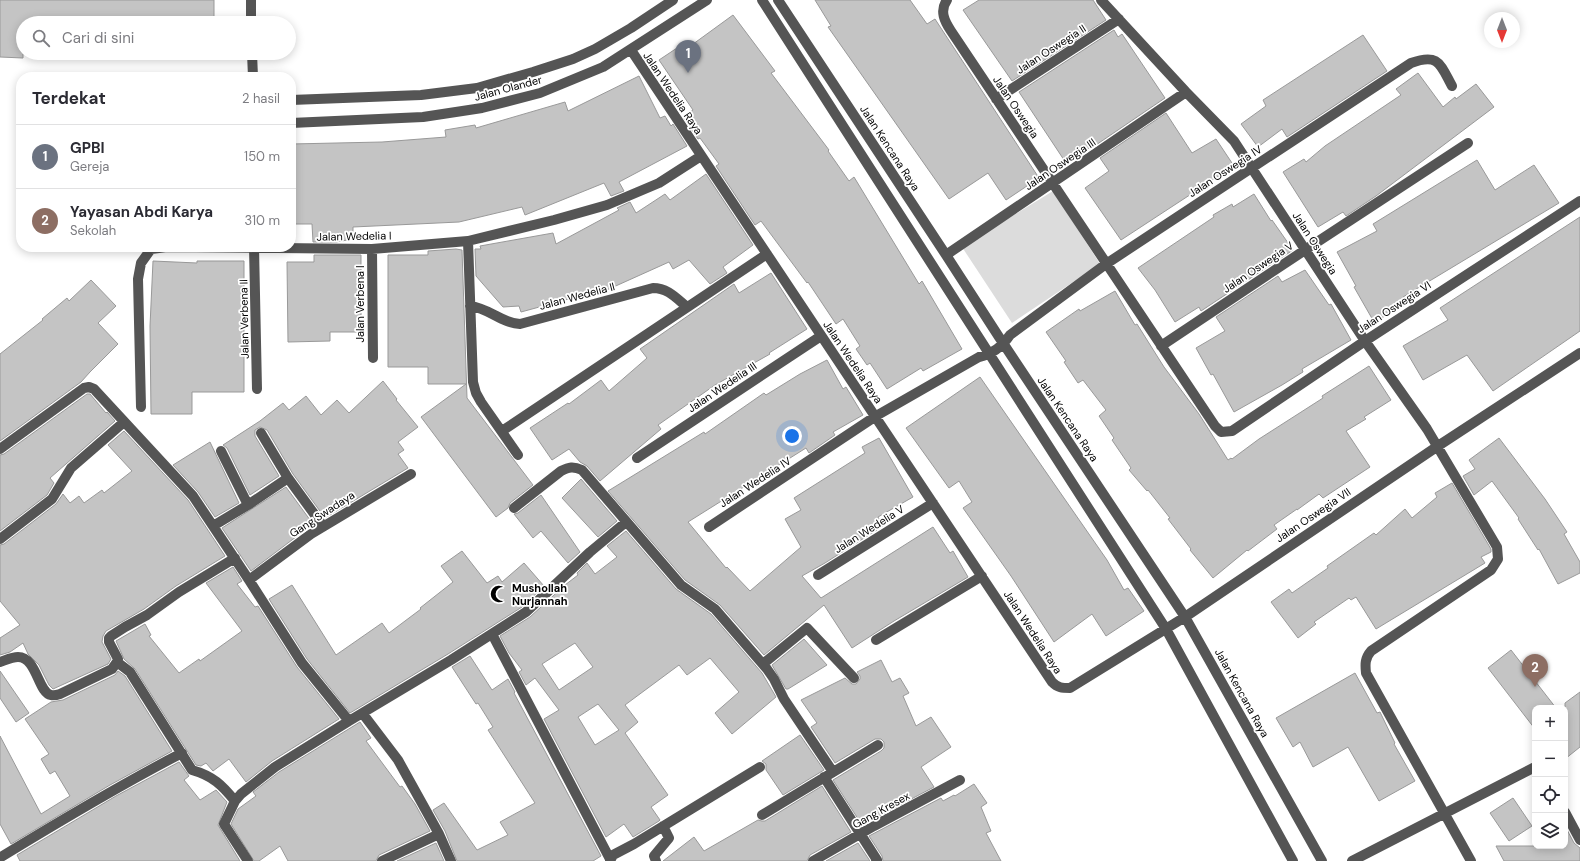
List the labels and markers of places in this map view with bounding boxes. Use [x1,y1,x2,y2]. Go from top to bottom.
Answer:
pin: 1 [675,40,701,73]
place label: Mushollah Nurjannah [512,581,568,608]
mosque icon: Mushollah Nurjannah [489,584,509,604]
pin: 2 [1522,654,1548,687]

